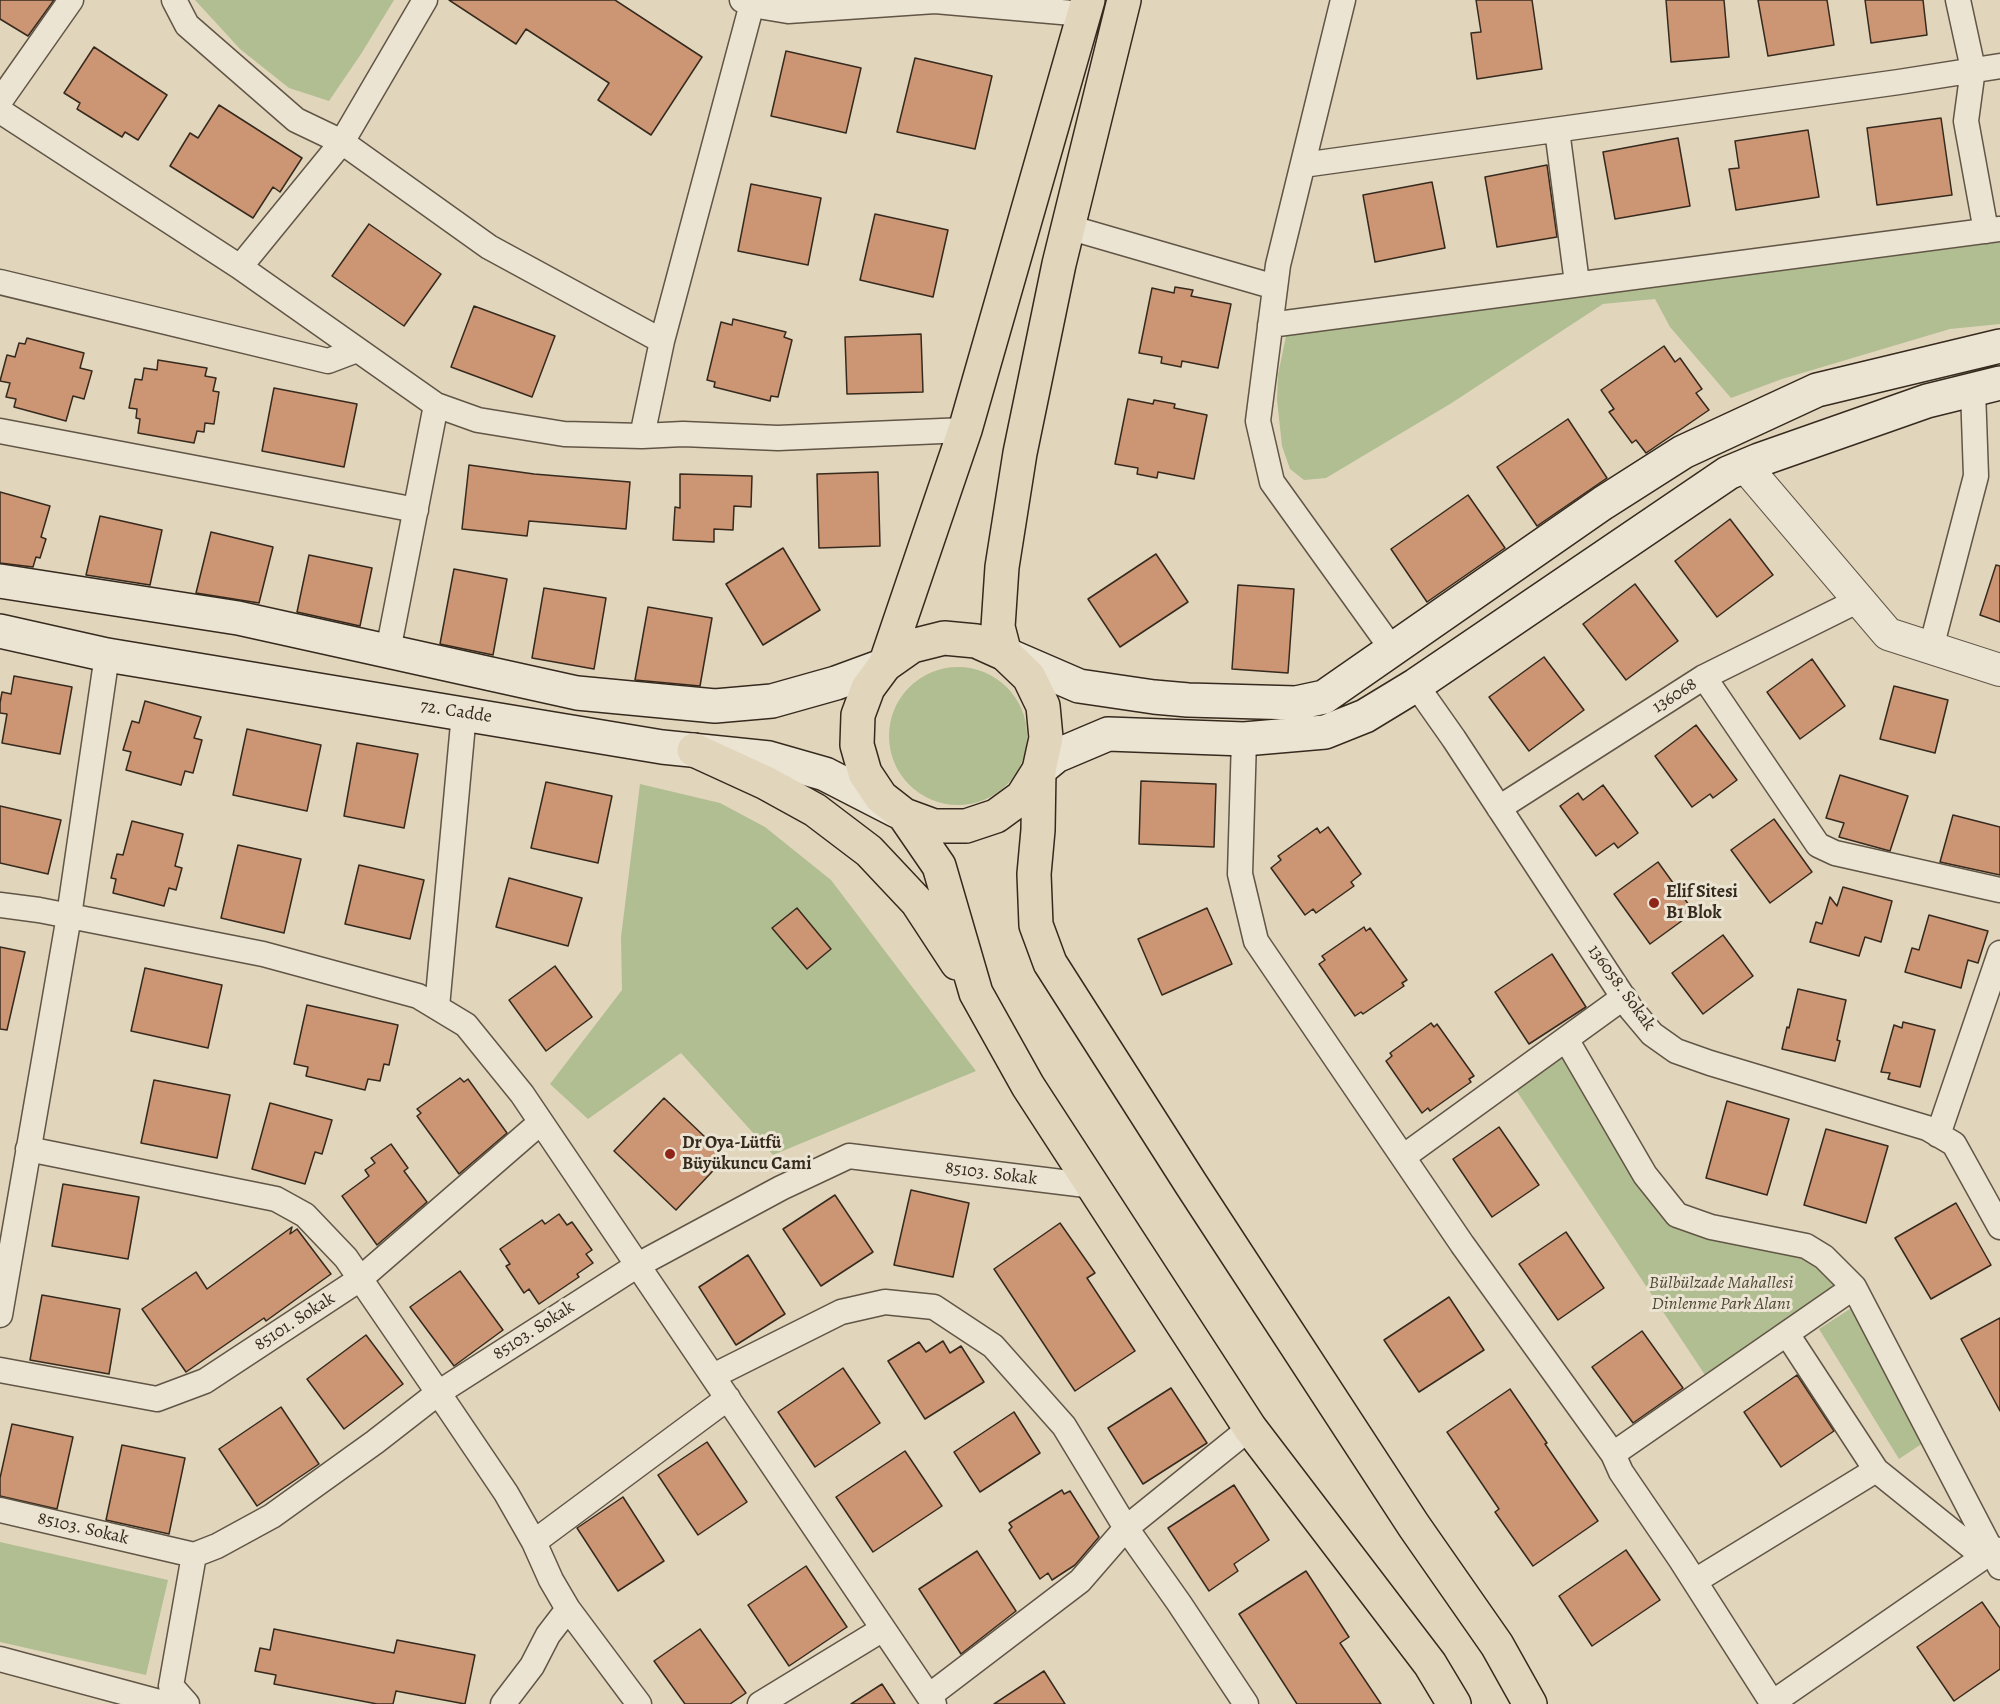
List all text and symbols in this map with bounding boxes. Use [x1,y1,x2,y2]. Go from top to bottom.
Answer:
street label: 136068 [1649,674,1701,718]
street label: 72. Cadde [419,696,493,728]
place label: Elif Sitesi B1 Blok [1666,882,1738,924]
marker: Elif Sitesi B1 Blok [1647,896,1661,910]
street label: 136058. Sokak [1583,941,1659,1035]
place label: Dr Oya-Lütfü Büyükuncu Cami [682,1133,811,1176]
marker: Dr Oya-Lütfü Büyükuncu Cami [663,1147,677,1161]
street label: 85103. Sokak [944,1158,1038,1190]
park label: Bülbülzade Mahallesi Dinlenme Park Alanı [1649,1273,1793,1316]
street label: 85101. Sokak [251,1288,339,1356]
street label: 85103. Sokak [489,1297,579,1365]
street label: 85103. Sokak [35,1508,131,1550]

